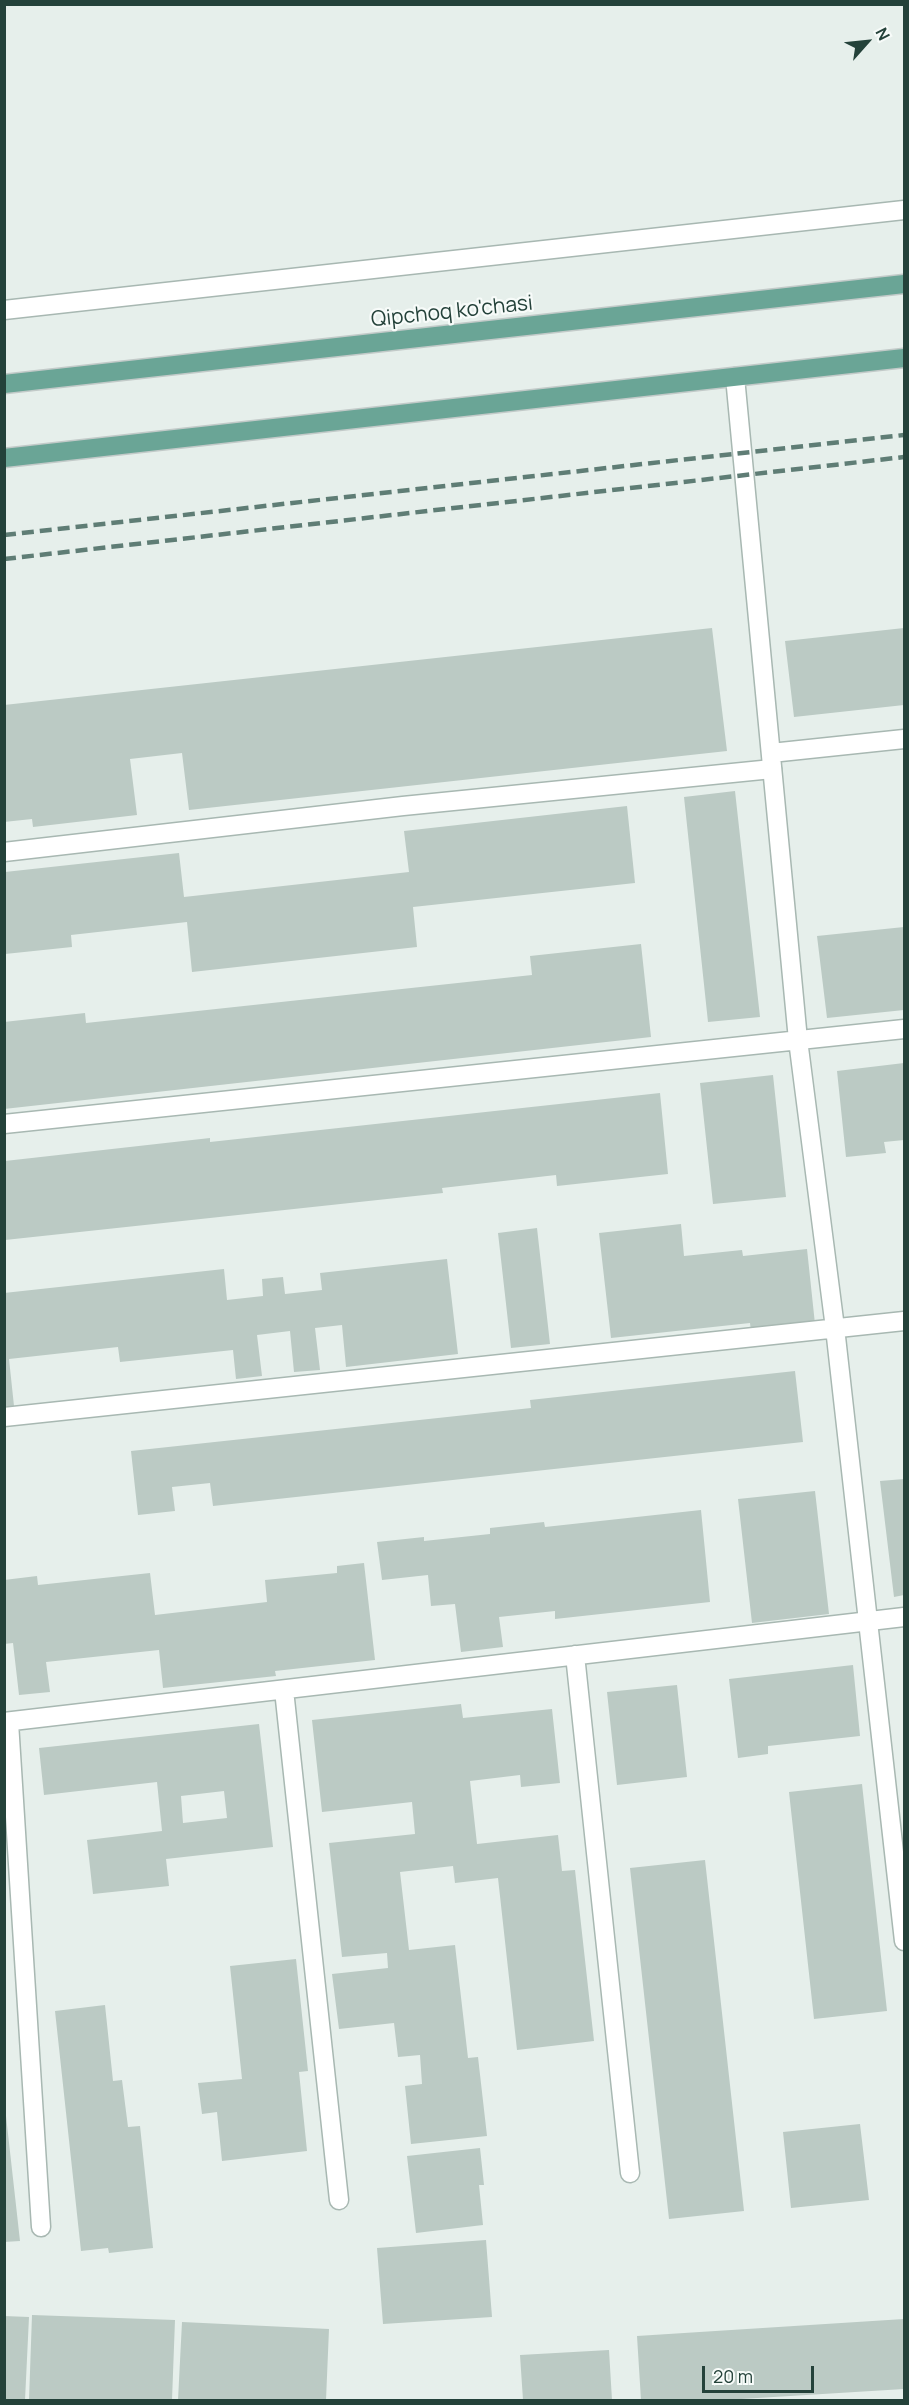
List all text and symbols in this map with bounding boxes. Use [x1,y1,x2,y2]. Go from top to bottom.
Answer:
north arrow [837,12,897,72]
text: N [871,24,895,44]
street label: Qipchoq ko'chasi [370,291,534,333]
scale bar [705,2354,818,2392]
text: 20 m [713,2364,753,2388]

